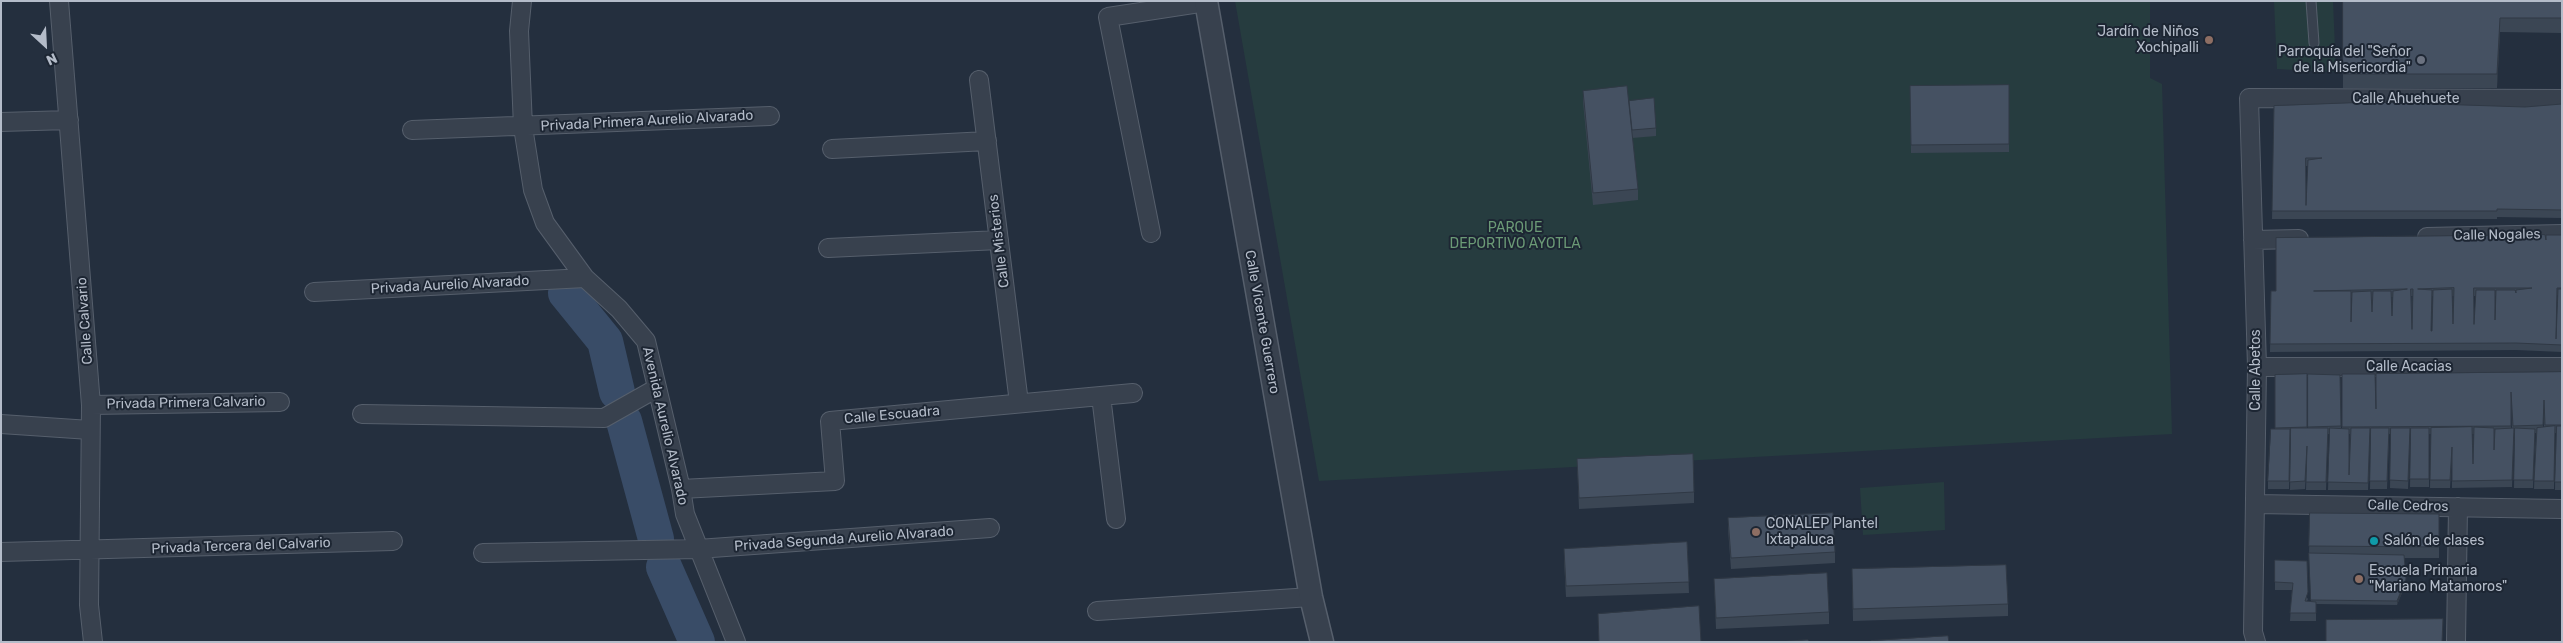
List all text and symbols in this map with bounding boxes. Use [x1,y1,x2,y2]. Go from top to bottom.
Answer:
north arrow [20,20,70,70]
place label: Jardín de Niños Xochipalli [2097,24,2199,56]
marker: Jardín de Niños Xochipalli [2203,34,2215,46]
place label: Parroquía del "Señor de la Misericordia" [2278,44,2411,76]
text: N [43,49,60,69]
marker: Parroquía del "Señor de la Misericordia" [2415,54,2427,66]
street label: Calle Ahuehuete [2352,91,2460,107]
street label: Privada Primera Aurelio Alvarado [540,107,754,135]
street label: Calle Misterios [985,193,1013,289]
park label: PARQUE DEPORTIVO AYOTLA [1449,220,1581,252]
street label: Calle Nogales [2453,226,2541,244]
street label: Calle Vicente Guerrero [1241,249,1283,395]
street label: Privada Aurelio Alvarado [370,272,530,298]
street label: Calle Calvario [74,277,96,365]
street label: Calle Abetos [2248,329,2264,411]
street label: Avenida Aurelio Alvarado [639,345,691,507]
street label: Calle Acacias [2366,359,2452,375]
street label: Privada Primera Calvario [106,393,266,413]
street label: Calle Escuadra [844,402,940,428]
street label: Calle Cedros [2367,497,2449,515]
place label: CONALEP Plantel Ixtapaluca [1766,516,1878,548]
street label: Privada Segunda Aurelio Alvarado [734,523,954,555]
marker: CONALEP Plantel Ixtapaluca [1750,526,1762,538]
place label: Salón de clases [2384,533,2484,549]
street label: Privada Tercera del Calvario [151,534,331,558]
marker: Salón de clases [2368,535,2380,547]
place label: Escuela Primaria "Mariano Matamoros" [2369,563,2507,596]
marker: Escuela Primaria "Mariano Matamoros" [2353,573,2365,585]

